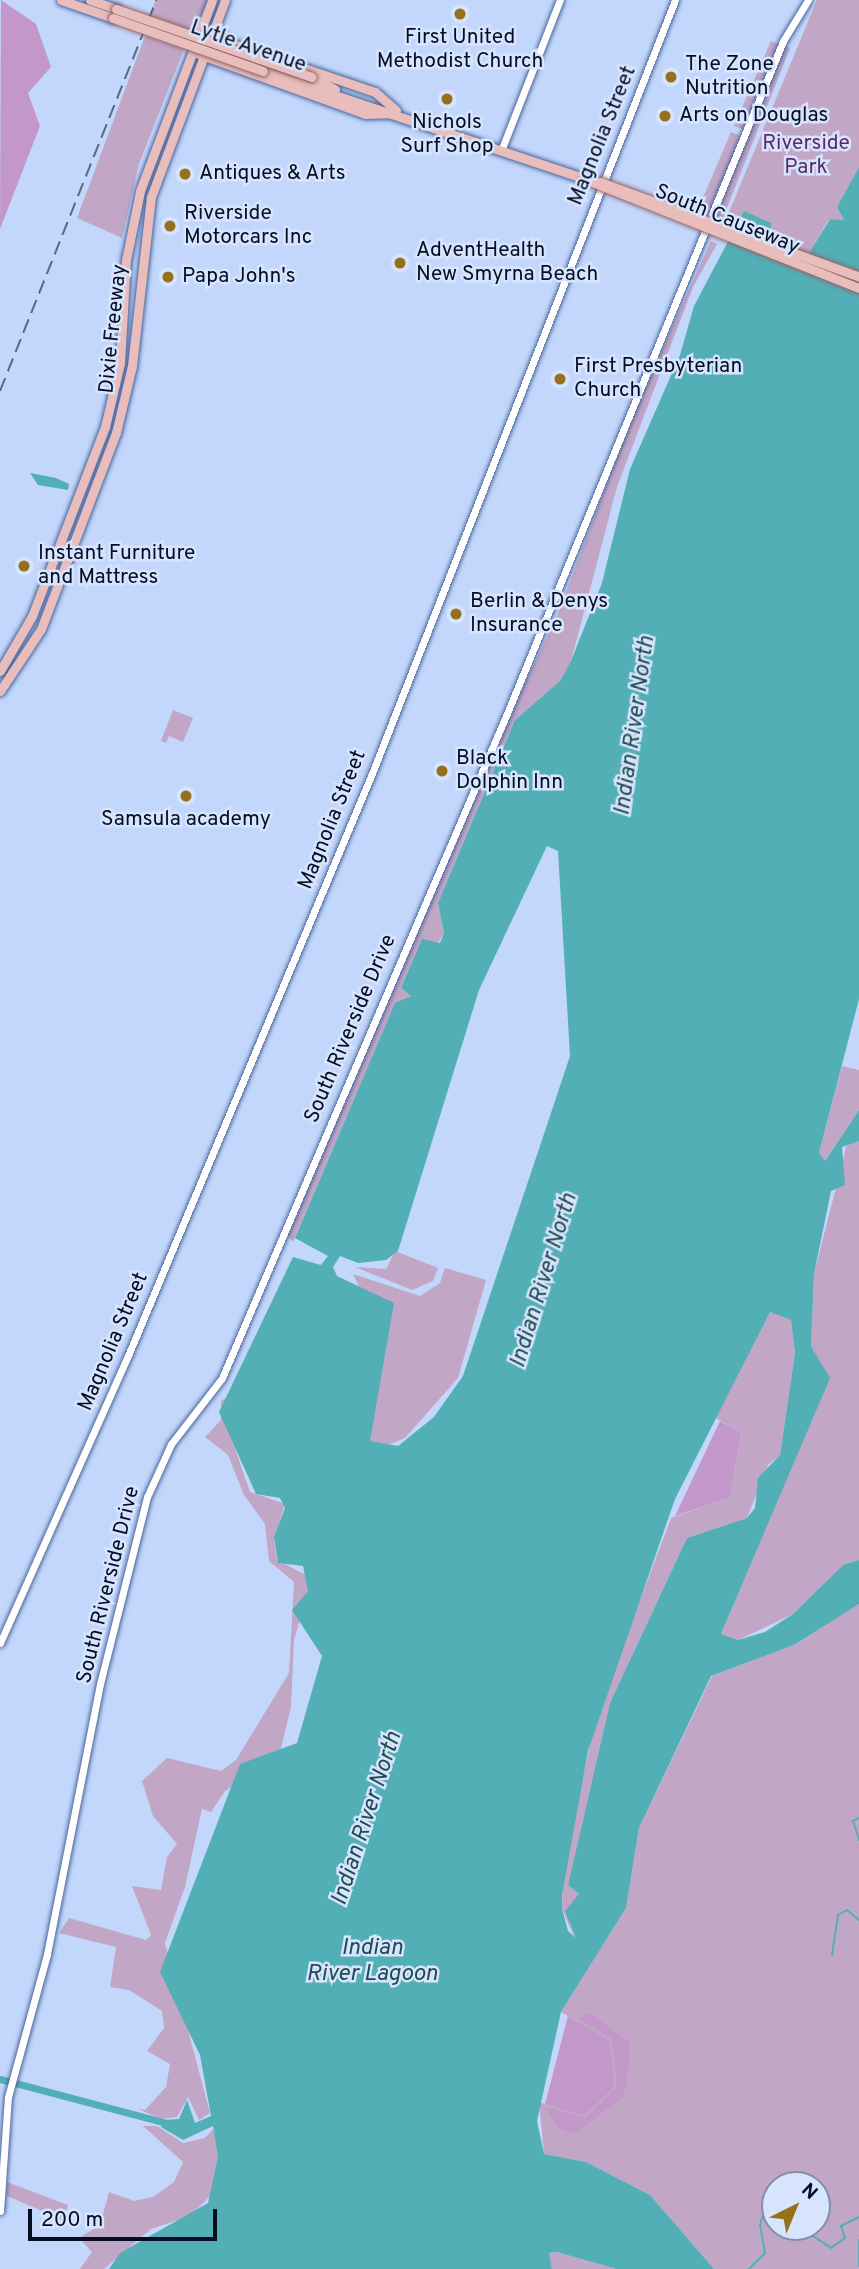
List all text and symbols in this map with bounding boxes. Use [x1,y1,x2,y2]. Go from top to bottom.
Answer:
marker: First United Methodist Church [452,6,468,22]
street label: Lytle Avenue [186,15,310,79]
place label: First United Methodist Church [377,25,543,75]
place label: The Zone Nutrition [685,52,774,102]
street label: Magnolia Street [564,63,642,209]
marker: The Zone Nutrition [663,69,679,85]
marker: Nichols Surf Shop [439,91,455,107]
place label: Arts on Douglas [679,103,828,129]
marker: Arts on Douglas [657,108,673,124]
place label: Nichols Surf Shop [400,110,494,160]
park label: Riverside Park [762,131,850,181]
place label: Antiques & Arts [199,161,347,187]
marker: Antiques & Arts [177,166,193,182]
street label: South Causeway [651,179,803,261]
place label: Riverside Motorcars Inc [184,201,312,251]
marker: Riverside Motorcars Inc [162,218,178,234]
place label: AdventHealth New Smyrna Beach [416,238,598,288]
marker: AdventHealth New Smyrna Beach [390,253,410,273]
street label: Dixie Freeway [95,263,133,395]
place label: Papa John's [182,264,296,290]
marker: Papa John's [160,269,176,285]
place label: First Presbyterian Church [574,354,742,404]
marker: First Presbyterian Church [552,371,568,387]
place label: Instant Furniture and Mattress [38,541,195,591]
marker: Instant Furniture and Mattress [16,558,32,574]
place label: Berlin & Denys Insurance [470,589,608,639]
marker: Berlin & Denys Insurance [448,606,464,622]
water label: Indian River North [610,635,662,817]
place label: Black Dolphin Inn [456,746,563,796]
street label: Magnolia Street [294,747,372,893]
marker: Black Dolphin Inn [434,763,450,779]
marker: Samsula academy [178,788,194,804]
place label: Samsula academy [101,807,271,833]
street label: South Riverside Drive [300,931,402,1127]
water label: Indian River North [505,1190,585,1372]
street label: Magnolia Street [73,1269,155,1415]
street label: South Riverside Drive [72,1484,146,1686]
water label: Indian River North [327,1729,409,1909]
water label: Indian River Lagoon [306,1935,438,1989]
north arrow [761,2171,831,2241]
text: N [796,2179,822,2206]
scale bar [32,2196,220,2240]
text: 200 m [41,2207,103,2234]

